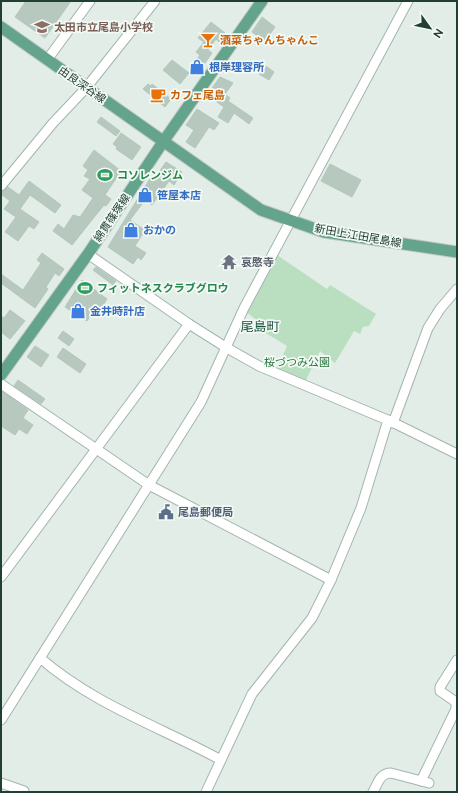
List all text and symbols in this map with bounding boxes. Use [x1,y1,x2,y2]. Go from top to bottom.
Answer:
north arrow [410,8,450,48]
school or university icon: 太田市立尾島小学校 [33,18,51,36]
place label: 太田市立尾島小学校 [54,21,153,34]
text: N [430,26,446,40]
bar icon: 酒菜ちゃんちゃんこ [199,31,217,49]
place label: 酒菜ちゃんちゃんこ [220,34,319,47]
shop icon: 根岸理容所 [188,58,206,76]
place label: 根岸理容所 [209,61,264,74]
street label: 由良深谷線 [56,64,108,106]
cafe icon: カフェ尾島 [149,86,167,104]
place label: カフェ尾島 [170,89,225,102]
sports icon: コソレンジム [96,166,114,184]
place label: コソレンジム [117,169,183,182]
shop icon: 笹屋本店 [136,186,154,204]
place label: 笹屋本店 [157,189,201,202]
street label: 綿貫篠塚線 [91,192,133,244]
shop icon: おかの [122,221,140,239]
street label: 新田上江田尾島線 [314,222,402,250]
place label: おかの [143,224,176,237]
temple icon: 哀愍寺 [220,253,238,271]
place label: 哀愍寺 [241,256,274,269]
sports icon: フィットネスクラブグロウ [76,279,94,297]
place label: フィットネスクラブグロウ [97,282,229,295]
shop icon: 金井時計店 [69,302,87,320]
place label: 金井時計店 [90,305,145,318]
district label: 尾島町 [240,319,280,334]
park label: 桜づつみ公園 [264,356,330,369]
public building icon: 尾島郵便局 [157,503,175,521]
place label: 尾島郵便局 [178,506,233,519]

